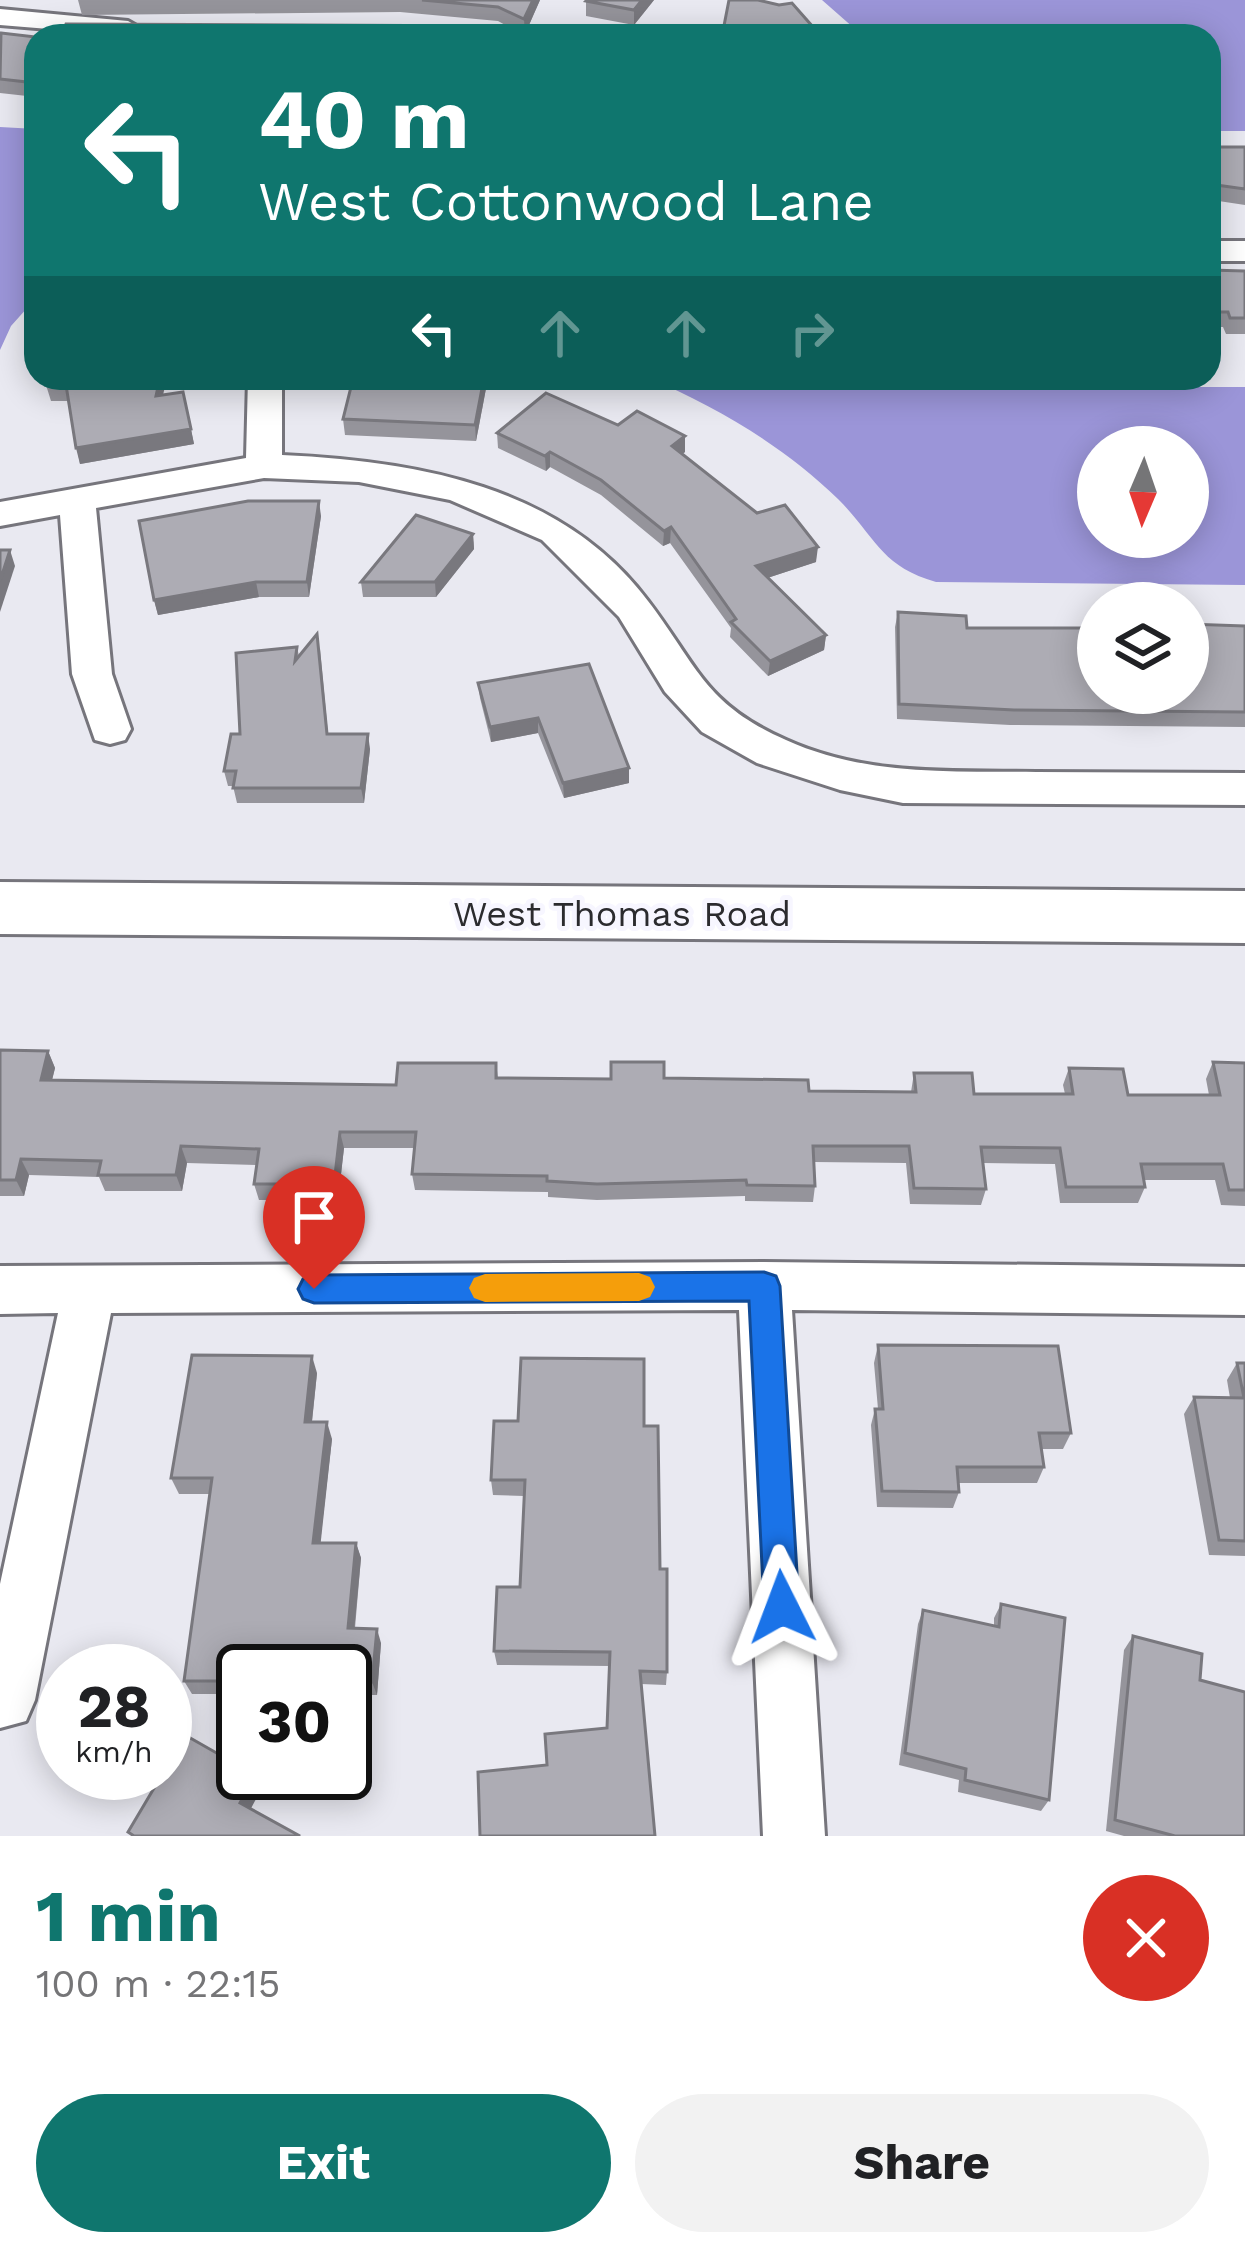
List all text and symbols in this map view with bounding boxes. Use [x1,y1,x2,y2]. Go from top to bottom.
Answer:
text: 40 m [258,70,469,168]
icon: left [60,72,216,228]
text: West Cottonwood Lane [258,170,874,233]
icon: left [401,300,467,366]
icon: ahead [527,300,593,366]
icon: ahead [653,300,719,366]
icon: right [779,300,845,366]
north arrow [1077,426,1209,558]
map controls [1077,426,1209,714]
button: layers [1077,582,1209,714]
street label: West Thomas Road [453,893,791,935]
pin [263,1166,365,1289]
icon: arrive [281,1184,347,1250]
position arrow [719,1544,845,1670]
speed limit sign: 30 [216,1644,372,1800]
text: 28 [77,1671,151,1742]
text: km/h [75,1734,153,1769]
text: 1 min [36,1874,221,1958]
button: close [1083,1875,1209,2001]
text: 100 m · 22:15 [36,1961,281,2006]
button: Exit [36,2094,611,2232]
button: Share [635,2094,1209,2232]

